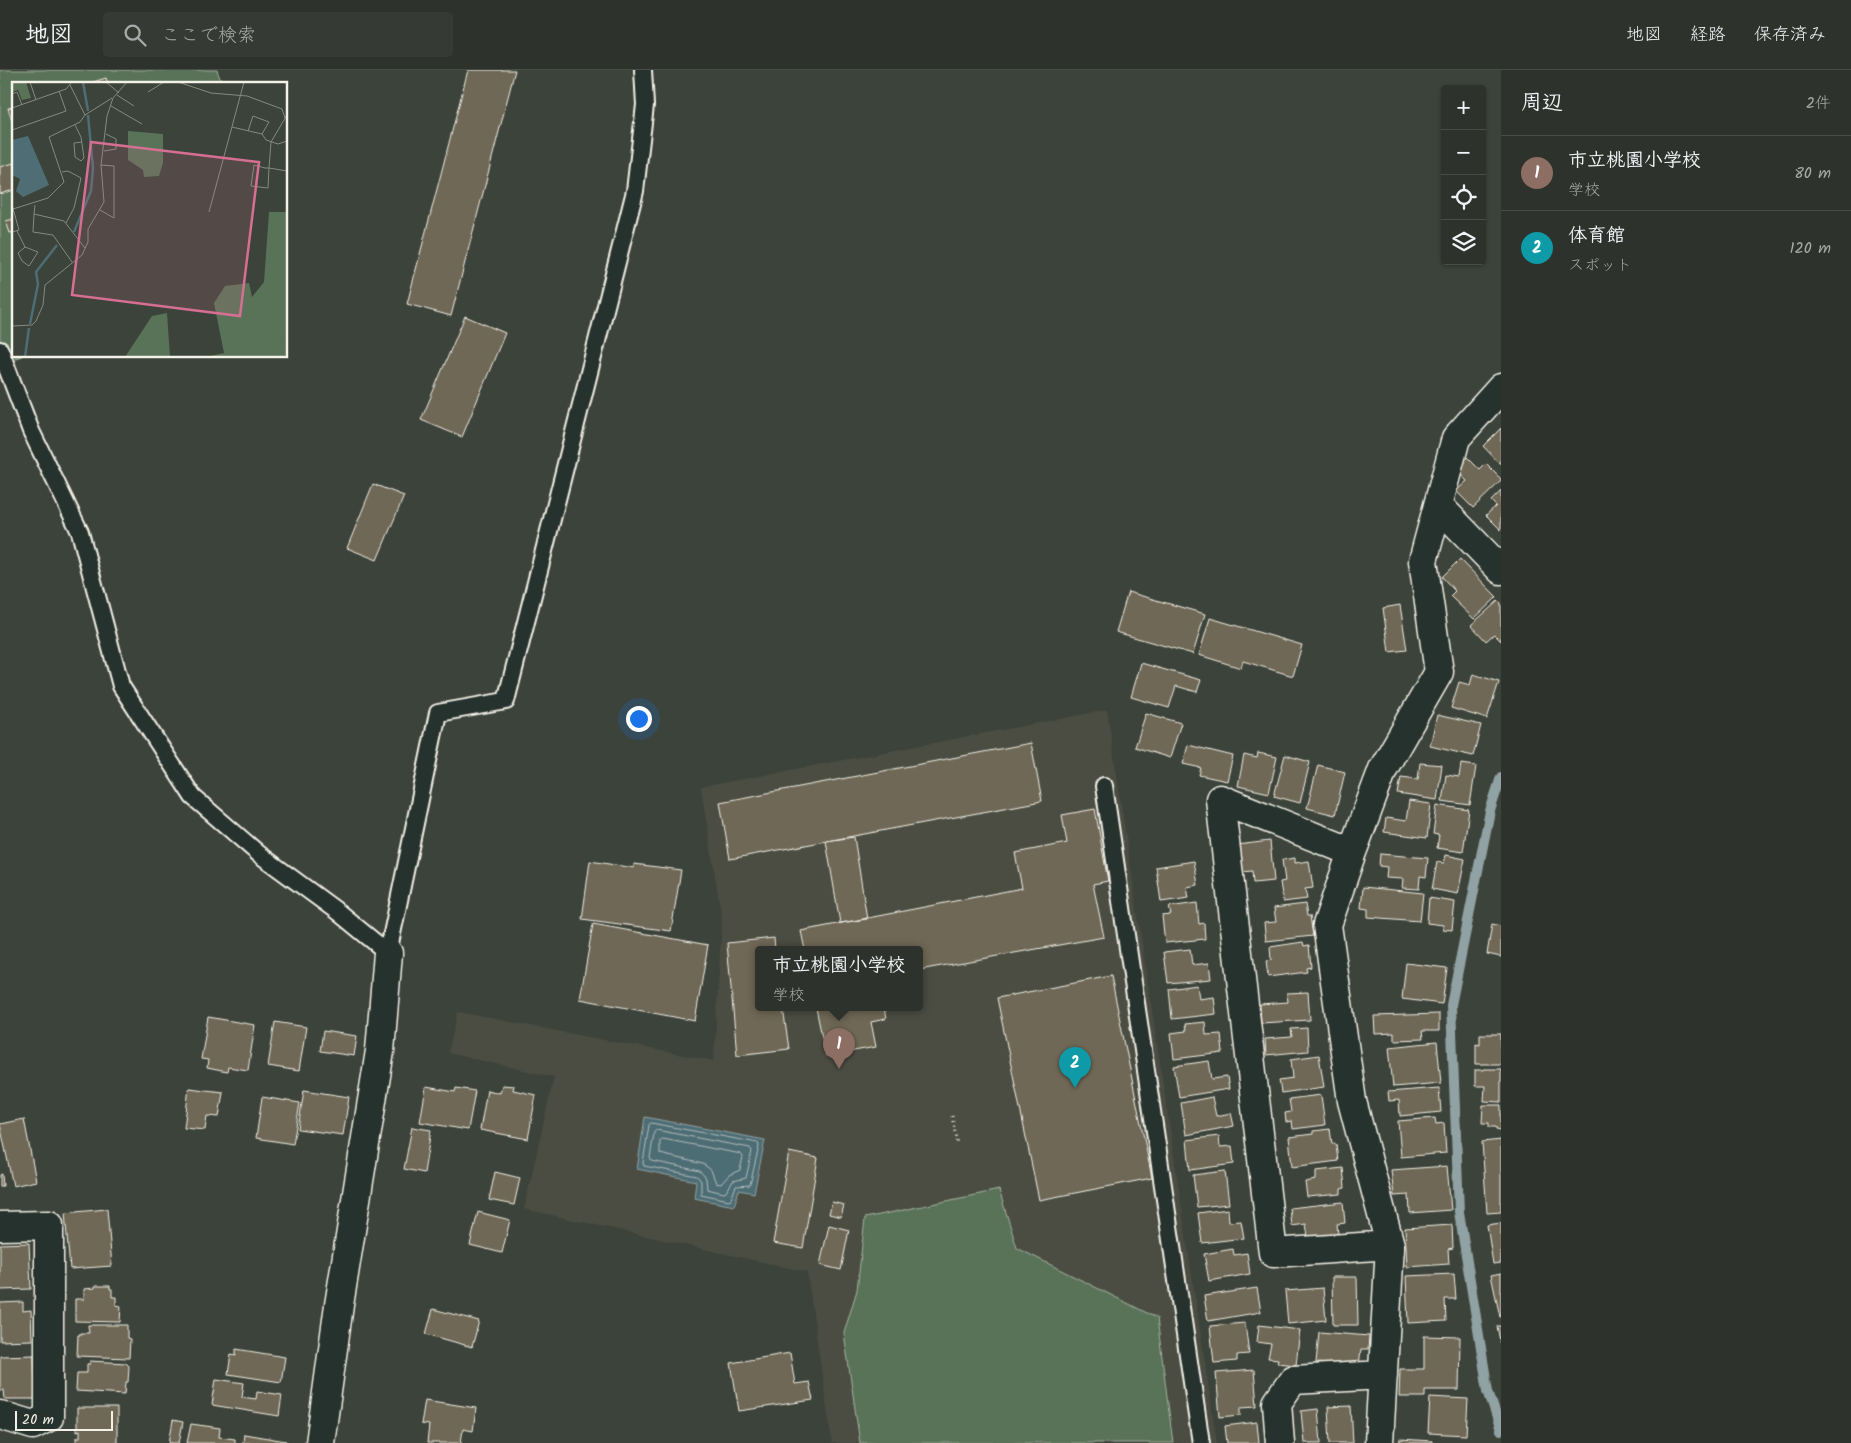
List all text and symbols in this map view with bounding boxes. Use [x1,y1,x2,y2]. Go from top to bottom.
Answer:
search box [103,12,453,57]
text: 地図 [25,16,73,55]
icon: search [121,21,149,49]
text: ここで検索 [161,21,256,51]
text: 地図 [1626,21,1662,50]
text: 経路 [1690,21,1726,50]
text: 保存済み [1754,21,1826,50]
inset map [12,82,288,358]
map controls [1441,85,1486,265]
button: + [1441,85,1486,130]
text: 周辺 [1521,87,1563,120]
text: 2件 [1806,91,1831,116]
button: − [1441,130,1486,175]
text: 市立桃園小学校 [1568,146,1701,176]
text: 1 [1535,161,1539,186]
text: 80 m [1794,161,1831,186]
button: locate [1441,175,1486,220]
text: 学校 [1568,178,1600,203]
button: layers [1441,220,1486,265]
text: 体育館 [1568,221,1625,251]
text: 2 [1532,236,1542,261]
text: 120 m [1790,236,1831,261]
text: スポット [1568,253,1632,278]
your location [626,706,652,732]
popup [755,946,923,1011]
text: 市立桃園小学校 [772,951,906,981]
text: 学校 [772,983,805,1008]
pin: 1 [823,1028,855,1069]
pin: 2 [1059,1047,1091,1088]
scale bar [15,1408,112,1431]
text: 20 m [22,1409,54,1431]

